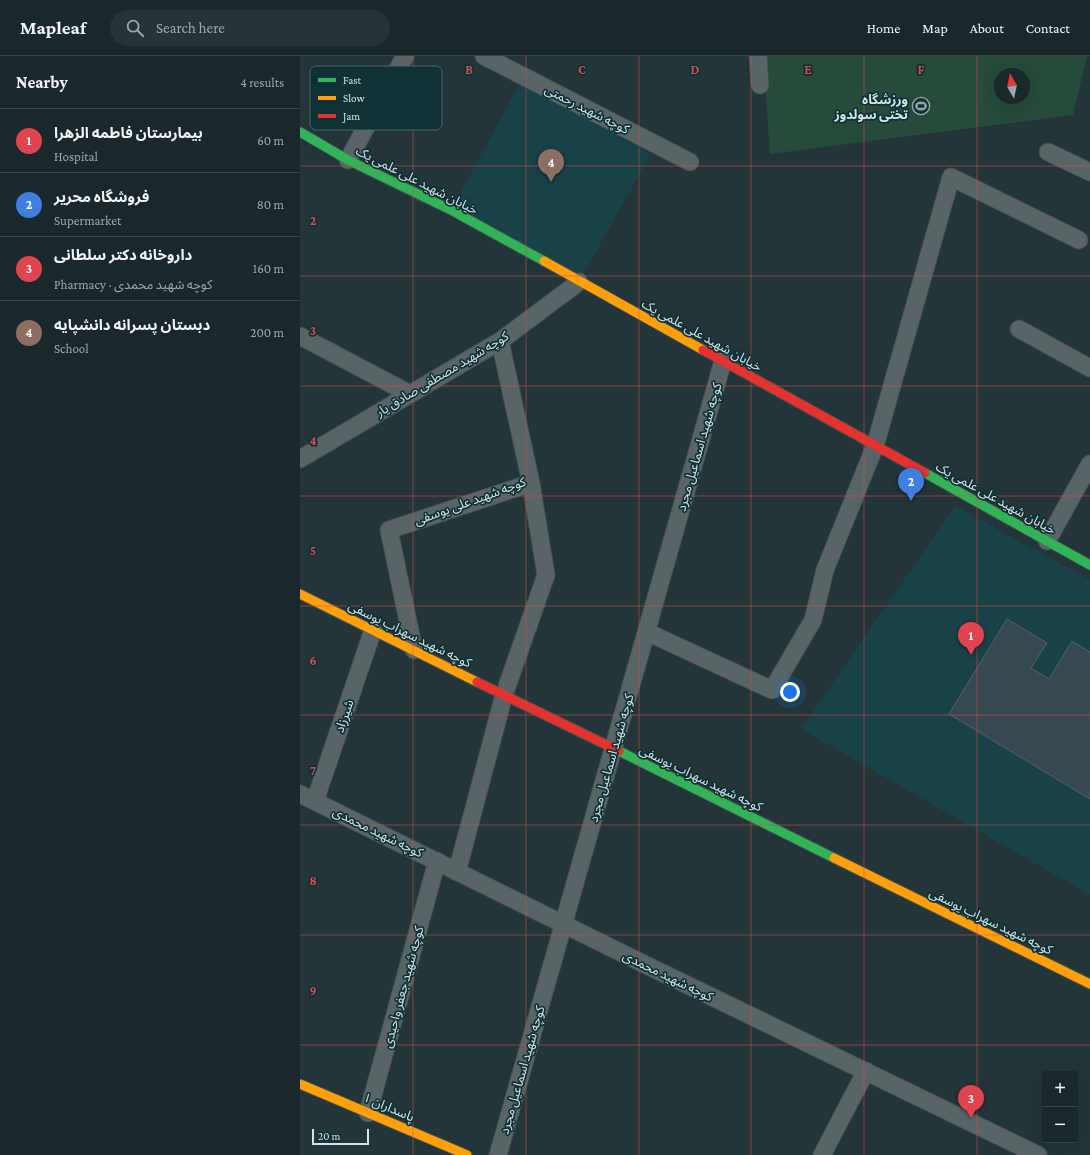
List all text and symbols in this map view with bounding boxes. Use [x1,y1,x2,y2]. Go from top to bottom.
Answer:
search box [110,10,390,46]
text: Mapleaf [20,17,86,38]
icon: search [124,17,146,39]
text: Search here [156,20,225,36]
text: Home [867,20,900,36]
text: Map [922,20,948,36]
text: About [970,20,1004,36]
text: Contact [1026,20,1070,36]
text: B [465,62,473,77]
text: C [578,62,586,77]
text: D [691,62,700,77]
text: E [804,62,812,77]
text: F [918,62,925,77]
legend [310,66,442,130]
north arrow [994,68,1030,104]
text: Nearby [16,73,68,92]
text: Fast [343,74,362,86]
text: 4 results [240,75,284,90]
street label: کوچه شهید رحمتی [541,81,632,139]
text: Slow [343,92,365,104]
place label: ورزشگاه تختی سولدوز [833,92,908,122]
sports icon: ورزشگاه تختی سولدوز [911,96,931,116]
text: Jam [342,110,360,123]
text: بیمارستان فاطمه الزهرا [54,125,203,141]
text: 1 [27,133,31,148]
text: 60 m [257,133,284,148]
street label: خیابان شهید علی علمی یک [353,143,481,218]
text: Hospital [54,149,98,164]
pin: 4 [538,149,564,182]
text: فروشگاه محریر [54,189,149,205]
text: 2 [26,197,32,212]
text: 80 m [257,197,284,212]
text: Supermarket [54,213,121,228]
text: 2 [310,213,317,228]
text: داروخانه دکتر سلطانی [54,247,192,263]
text: 3 [26,261,32,276]
text: 160 m [253,261,284,276]
text: Pharmacy · کوچه شهید محمدی [54,277,212,292]
street label: خیابان شهید علی علمی یک [639,296,765,375]
text: دبستان پسرانه دانشپایه [54,317,210,333]
text: 3 [310,323,316,338]
text: 4 [25,325,33,340]
text: 200 m [250,325,284,340]
street label: کوچه شهید مصطفی صادق یار [372,328,513,422]
text: School [54,341,89,356]
street label: کوچه شهید اسماعیل مجرد [673,380,727,513]
text: 4 [309,433,317,448]
street label: خیابان شهید علی علمی یک [933,459,1059,538]
pin: 2 [898,468,924,501]
street label: کوچه شهید علی یوسفی [412,474,529,530]
text: 5 [310,543,316,558]
street label: کوچه شهید سهراب یوسفی [345,598,475,672]
pin: 1 [958,622,984,655]
text: 6 [309,653,317,668]
your location [780,682,800,702]
street label: کوچه شهید اسماعیل مجرد [585,691,639,824]
street label: شیرزاد [331,698,357,735]
street label: کوچه شهید سهراب یوسفی [636,742,766,816]
text: 7 [310,763,316,778]
street label: کوچه شهید محمدی [330,804,426,862]
text: 8 [309,873,317,888]
street label: کوچه شهید سهراب یوسفی [926,885,1056,959]
street label: کوچه شهید جعفر واحیدی [380,924,429,1050]
street label: کوچه شهید محمدی [620,948,716,1006]
text: 9 [309,983,317,998]
street label: کوچه شهید اسماعیل مجرد [496,1003,550,1136]
map controls [1042,1071,1078,1143]
button: + [1042,1071,1078,1107]
pin: 3 [958,1085,984,1118]
street label: پاسداران ۱ [360,1090,417,1126]
button: − [1042,1107,1078,1143]
scale bar [312,1127,369,1146]
text: 20 m [318,1130,340,1142]

